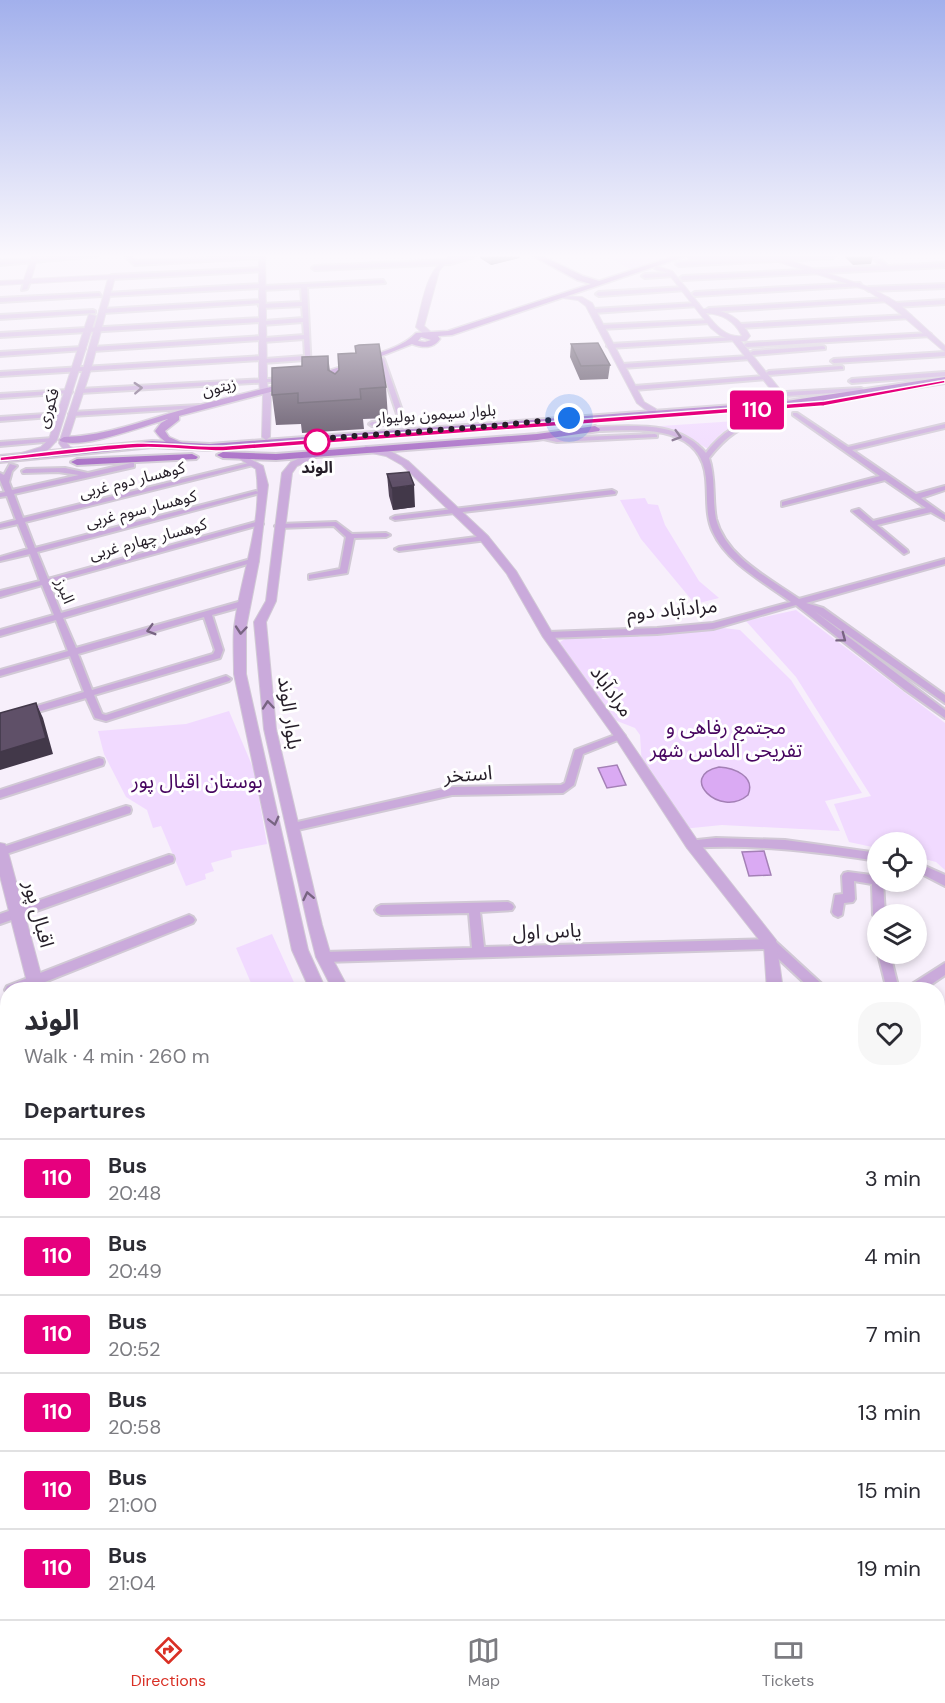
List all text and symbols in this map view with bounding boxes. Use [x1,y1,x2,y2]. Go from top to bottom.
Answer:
street label: زیتون [200,373,238,401]
one-way arrow [134,382,143,395]
street label: فکوری [32,385,64,431]
line badge: 110 [722,390,792,430]
text: 110 [742,396,772,424]
street label: بلوار سیمون بولیوار [374,399,497,429]
your location [554,403,584,433]
marker: الوند [304,429,330,455]
one-way arrow [671,429,682,441]
street label: کوهسار دوم غربی [77,457,188,505]
place label: الوند [301,457,333,478]
street label: کوهسار سوم غربی [83,485,200,535]
street label: کوهسار چهارم غربی [87,513,210,567]
street label: البرز [50,574,80,607]
street label: مرادآباد دوم [625,592,719,628]
one-way arrow [146,623,157,635]
one-way arrow [235,625,248,634]
one-way arrow [835,630,846,641]
street label: مرادآباد [585,660,639,722]
street label: بلوار الوند [272,675,308,751]
one-way arrow [262,700,275,710]
park label: مجتمع رفاهی و تفریحی الماس شهر [649,714,802,763]
street label: استخر [442,759,493,789]
park label: بوستان اقبال پور [130,768,263,794]
one-way arrow [266,816,279,826]
map controls [867,832,927,964]
button: locate [867,832,927,892]
street label: اقبال پور [17,877,60,950]
one-way arrow [303,891,316,901]
button: layers [867,904,927,964]
street label: یاس اول [512,917,582,945]
text: الوند [24,1002,80,1039]
button: heart [858,1002,921,1065]
text: Walk · 4 min · 260 m [24,1043,209,1069]
text: Departures [24,1096,146,1125]
text: Bus [108,1151,147,1180]
text: 110 [42,1164,72,1192]
text: 3 min [865,1164,921,1193]
text: 20:48 [108,1180,161,1206]
text: Bus [108,1229,147,1258]
text: 110 [42,1242,72,1270]
text: 4 min [864,1242,921,1271]
text: 20:49 [108,1258,162,1284]
text: Bus [108,1307,147,1336]
text: 110 [42,1320,72,1348]
text: 7 min [866,1320,921,1349]
text: 20:52 [108,1336,160,1362]
text: Bus [108,1385,147,1414]
text: 110 [42,1398,72,1426]
text: 13 min [858,1398,921,1427]
text: 20:58 [108,1414,161,1440]
text: Bus [108,1463,147,1492]
text: 110 [42,1476,72,1504]
text: 15 min [857,1476,921,1505]
text: 21:00 [108,1492,157,1518]
text: Bus [108,1541,147,1570]
text: 110 [42,1554,72,1582]
text: 19 min [857,1554,921,1583]
text: 21:04 [108,1570,156,1596]
tab: Directions [131,1634,206,1691]
tab: Map [467,1634,500,1691]
tab: Tickets [762,1634,814,1691]

